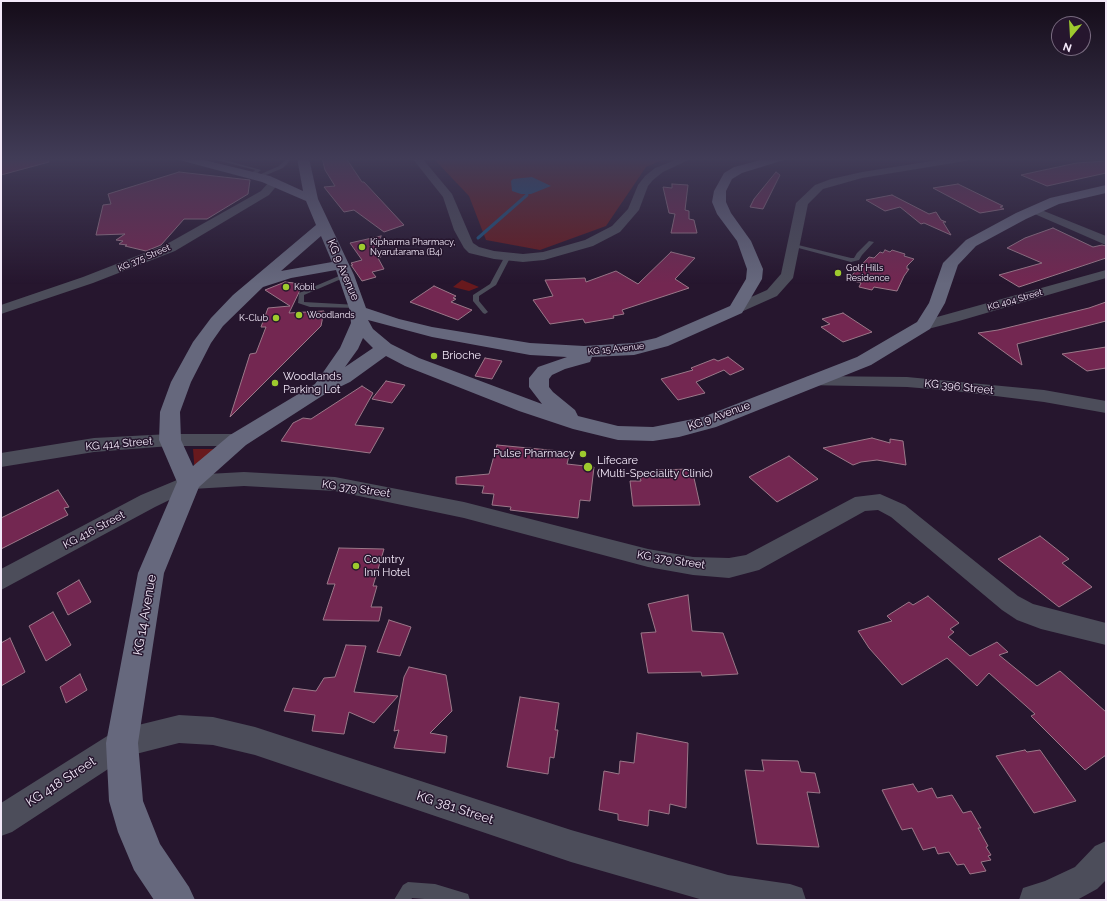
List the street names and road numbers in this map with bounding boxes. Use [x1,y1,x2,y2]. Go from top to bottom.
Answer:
street label: KG 9 Avenue [324,237,362,303]
street label: KG 375 Street [116,242,172,274]
street label: KG 404 Street [986,287,1044,313]
street label: KG 15 Avenue [587,341,645,357]
street label: KG 396 Street [924,377,994,397]
street label: KG 9 Avenue [686,399,752,433]
street label: KG 414 Street [85,434,153,454]
street label: KG 379 Street [321,478,391,500]
street label: KG 416 Street [61,508,127,552]
street label: KG 379 Street [636,548,706,572]
street label: KG 14 Avenue [130,573,160,657]
street label: KG 418 Street [23,754,99,810]
street label: KG 381 Street [415,788,495,828]

